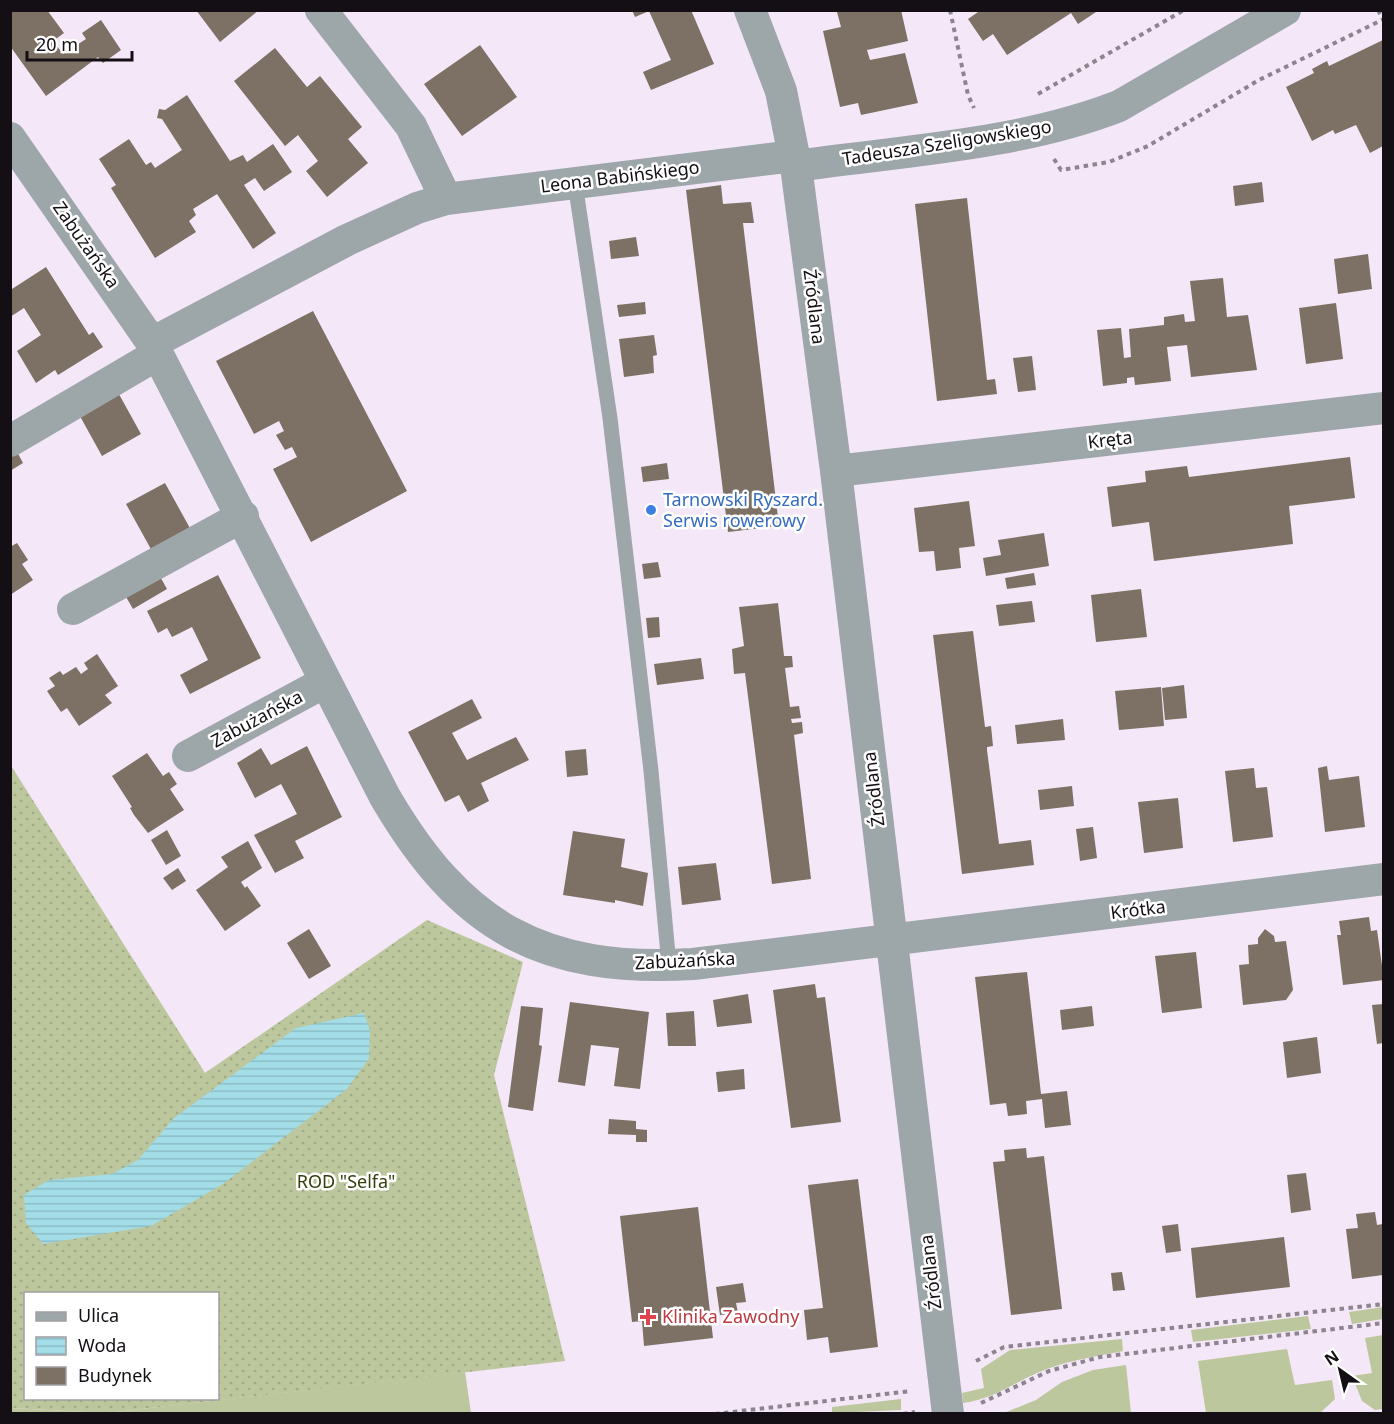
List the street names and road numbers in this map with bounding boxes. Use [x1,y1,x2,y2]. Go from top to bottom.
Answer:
street label: Tadeusza Szeligowskiego [841,114,1053,170]
street label: Leona Babińskiego [539,154,701,198]
street label: Zabużańska [48,196,126,293]
street label: Źródlana [798,268,831,346]
street label: Kręta [1086,424,1134,454]
street label: Zabużańska [206,684,307,752]
street label: Źródlana [857,750,890,828]
street label: Krótka [1109,894,1167,924]
street label: Zabużańska [634,945,736,975]
street label: Źródlana [914,1233,947,1311]

